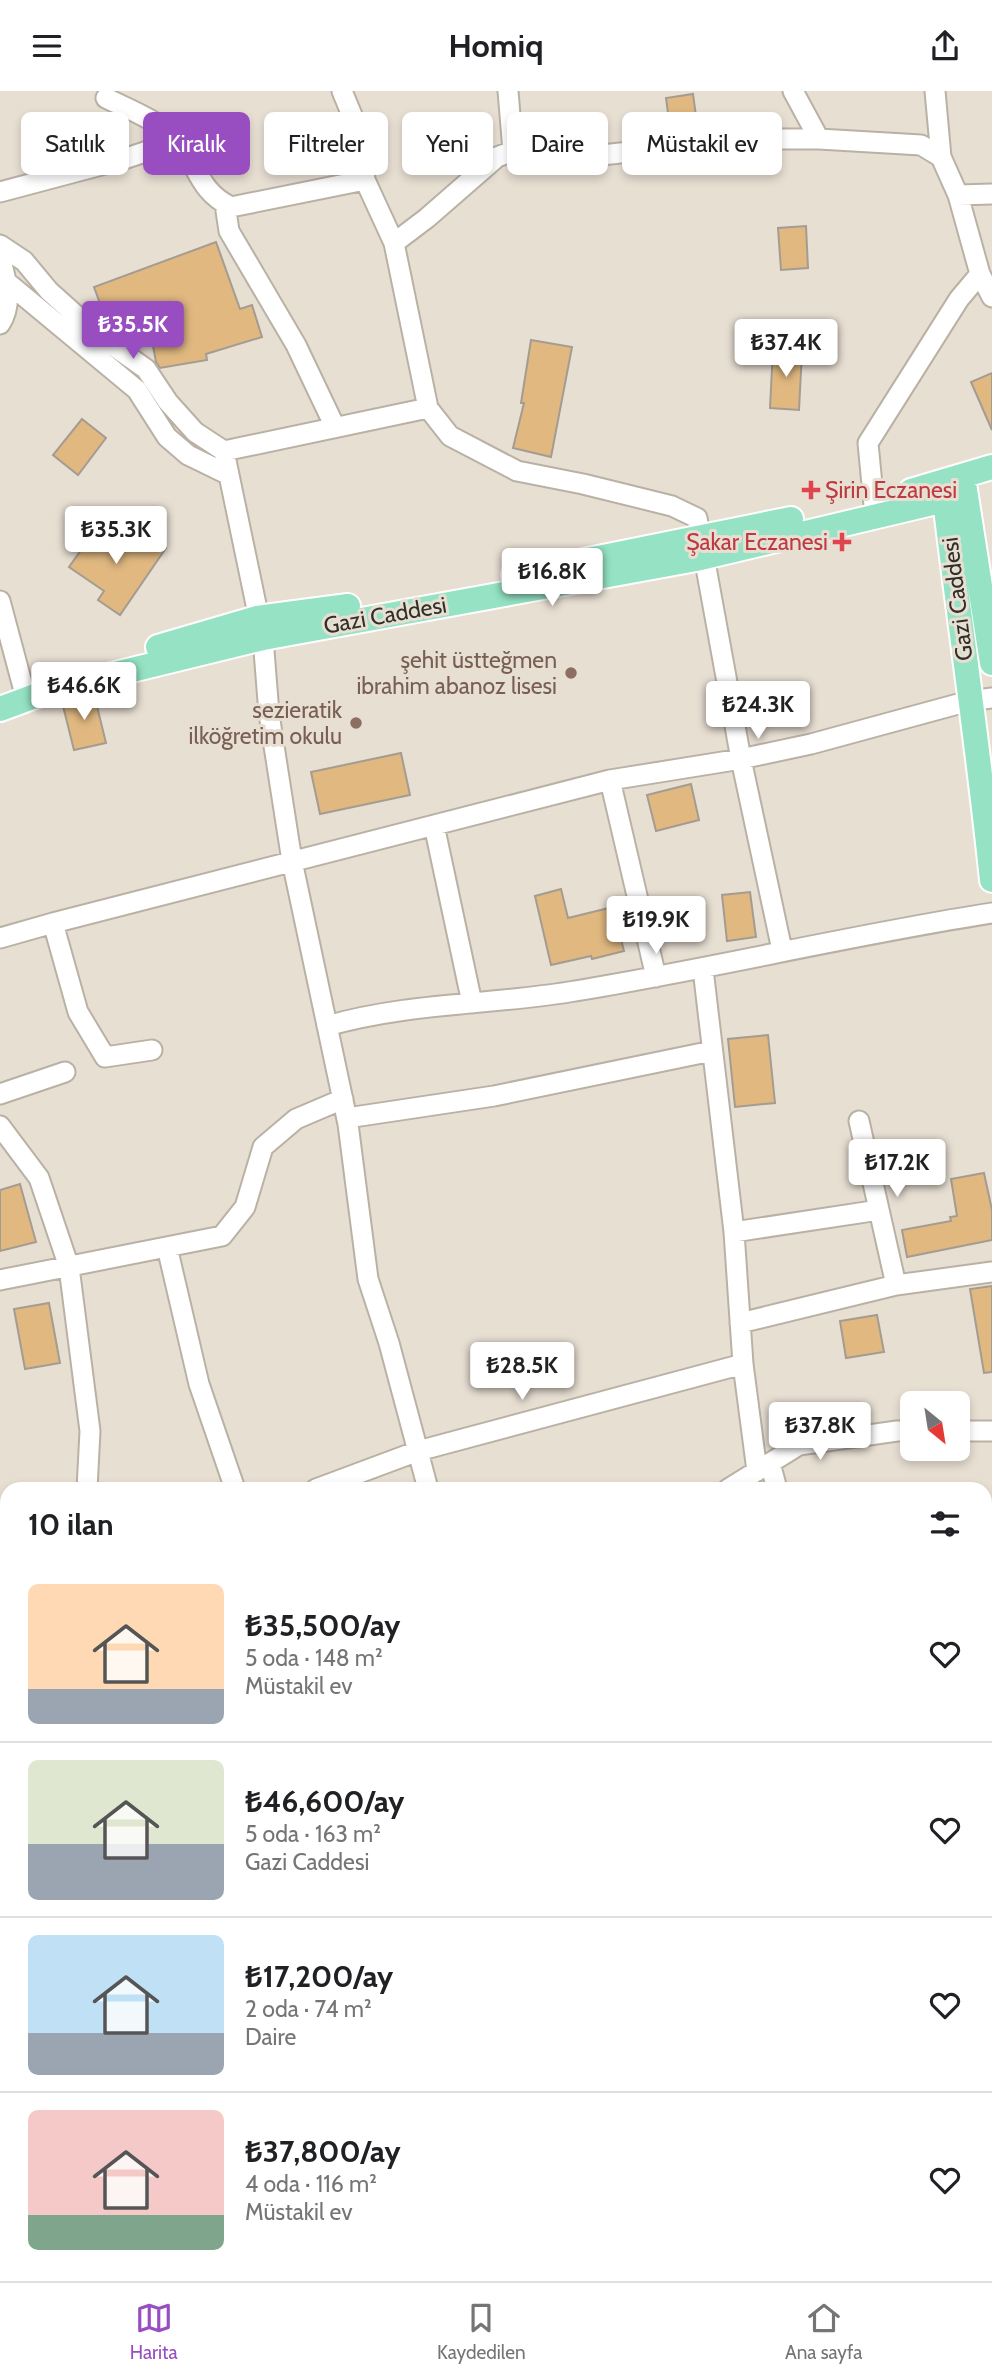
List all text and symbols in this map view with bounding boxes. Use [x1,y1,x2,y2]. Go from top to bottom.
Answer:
text: Homiq [449,26,543,65]
icon: menu [28,27,66,65]
icon: share [926,27,964,65]
chip: Satılık [21,112,129,175]
chip: Kiralık [143,112,250,175]
chip: Filtreler [264,112,388,175]
chip: Yeni [402,112,493,175]
chip: Daire [507,112,608,175]
chip: Müstakil ev [622,112,782,175]
pin: ₺35.5K [76,301,190,361]
text: ₺35.5K [98,310,168,338]
pin: ₺37.4K [729,320,843,379]
text: ₺37.4K [751,328,821,356]
place label: Şirin Eczanesi [825,476,957,504]
marker: Şirin Eczanesi [803,482,819,498]
pin: ₺35.3K [59,507,173,566]
text: ₺35.3K [81,515,151,543]
place label: Şakar Eczanesi [686,528,828,556]
marker: Şakar Eczanesi [834,534,850,550]
street label: Gazi Caddesi [936,536,978,662]
pin: ₺16.8K [495,549,609,608]
text: ₺16.8K [518,557,586,585]
street label: Gazi Caddesi [321,590,449,640]
place label: şehit üstteğmen ibrahim abanoz lisesi [356,646,557,700]
pin: ₺46.6K [27,663,141,722]
marker: şehit üstteğmen ibrahim abanoz lisesi [563,665,579,681]
text: ₺46.6K [47,671,121,699]
pin: ₺24.3K [701,681,815,741]
text: ₺24.3K [722,690,794,718]
place label: sezieratik ilköğretim okulu [189,696,343,750]
marker: sezieratik ilköğretim okulu [348,715,364,731]
pin: ₺19.9K [599,897,713,956]
text: ₺19.9K [623,905,689,933]
pin: ₺17.2K [840,1139,954,1199]
text: ₺17.2K [865,1148,929,1176]
pin: ₺28.5K [465,1343,579,1402]
text: ₺28.5K [486,1351,558,1379]
north arrow [900,1391,970,1461]
map controls [900,1391,970,1461]
pin: ₺37.8K [763,1403,877,1462]
text: ₺37.8K [785,1411,855,1439]
icon: filters [926,1505,964,1543]
text: 10 ilan [28,1506,114,1543]
text: ₺35,500/ay [245,1607,400,1644]
icon: home [84,1612,168,1696]
icon: heart [926,1635,964,1673]
text: 5 oda · 148 m² [245,1644,383,1672]
text: Müstakil ev [245,1672,353,1700]
text: ₺46,600/ay [245,1783,404,1820]
icon: home [84,1788,168,1872]
icon: heart [926,1811,964,1849]
text: 5 oda · 163 m² [245,1820,381,1848]
text: Gazi Caddesi [245,1848,369,1876]
text: ₺17,200/ay [245,1958,393,1995]
icon: home [84,1963,168,2047]
icon: heart [926,1986,964,2024]
text: 2 oda · 74 m² [245,1995,372,2023]
text: Daire [245,2023,296,2051]
text: ₺37,800/ay [245,2133,401,2170]
icon: home [84,2138,168,2222]
icon: heart [926,2161,964,2199]
text: 4 oda · 116 m² [245,2170,377,2198]
text: Müstakil ev [245,2198,353,2226]
tab: Harita [130,2299,178,2364]
tab: Kaydedilen [437,2299,526,2364]
tab: Ana sayfa [785,2299,862,2364]

